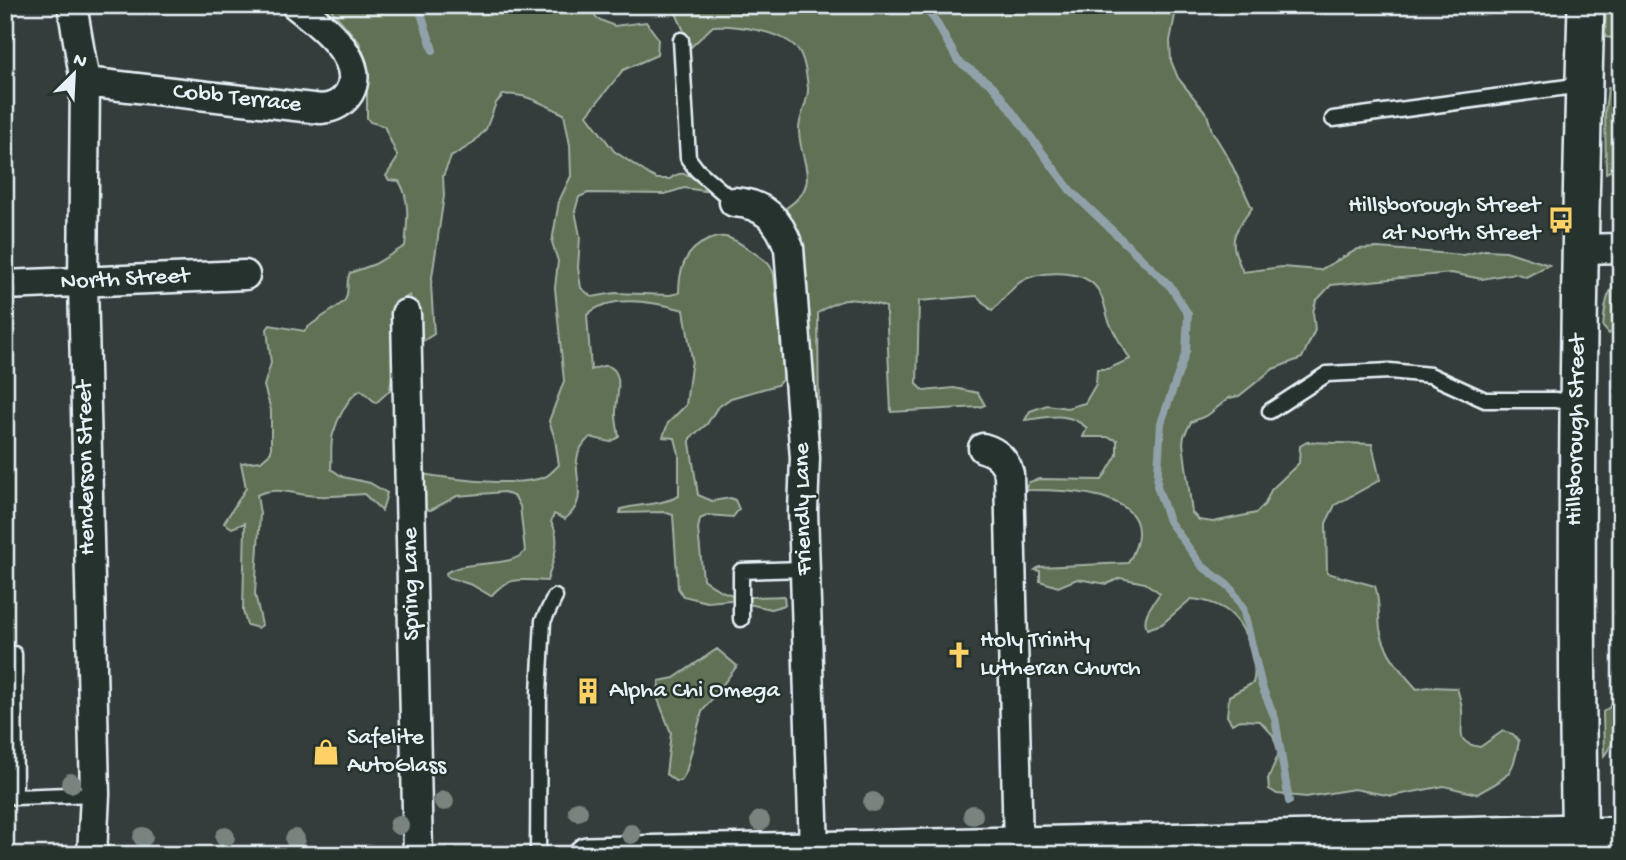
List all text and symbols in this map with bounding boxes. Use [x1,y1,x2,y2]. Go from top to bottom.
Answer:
north arrow [38,38,108,108]
text: N [69,49,90,75]
street label: Cobb Terrace [171,78,303,120]
place label: Hillsborough Street at North Street [1348,192,1542,249]
bus stop icon: Hillsborough Street at North Street [1546,205,1576,235]
street label: North Street [60,262,192,298]
street label: Hillsborough Street [1561,332,1593,526]
street label: Henderson Street [71,378,103,556]
street label: Friendly Lane [788,442,820,577]
street label: Spring Lane [397,527,427,641]
place label: Holy Trinity Lutheran Church [980,627,1141,684]
church icon: Holy Trinity Lutheran Church [944,640,974,670]
building icon: Alpha Chi Omega [573,676,603,706]
place label: Alpha Chi Omega [609,677,780,706]
place label: Safelite AutoGlass [347,724,447,781]
shop icon: Safelite AutoGlass [311,737,341,767]

